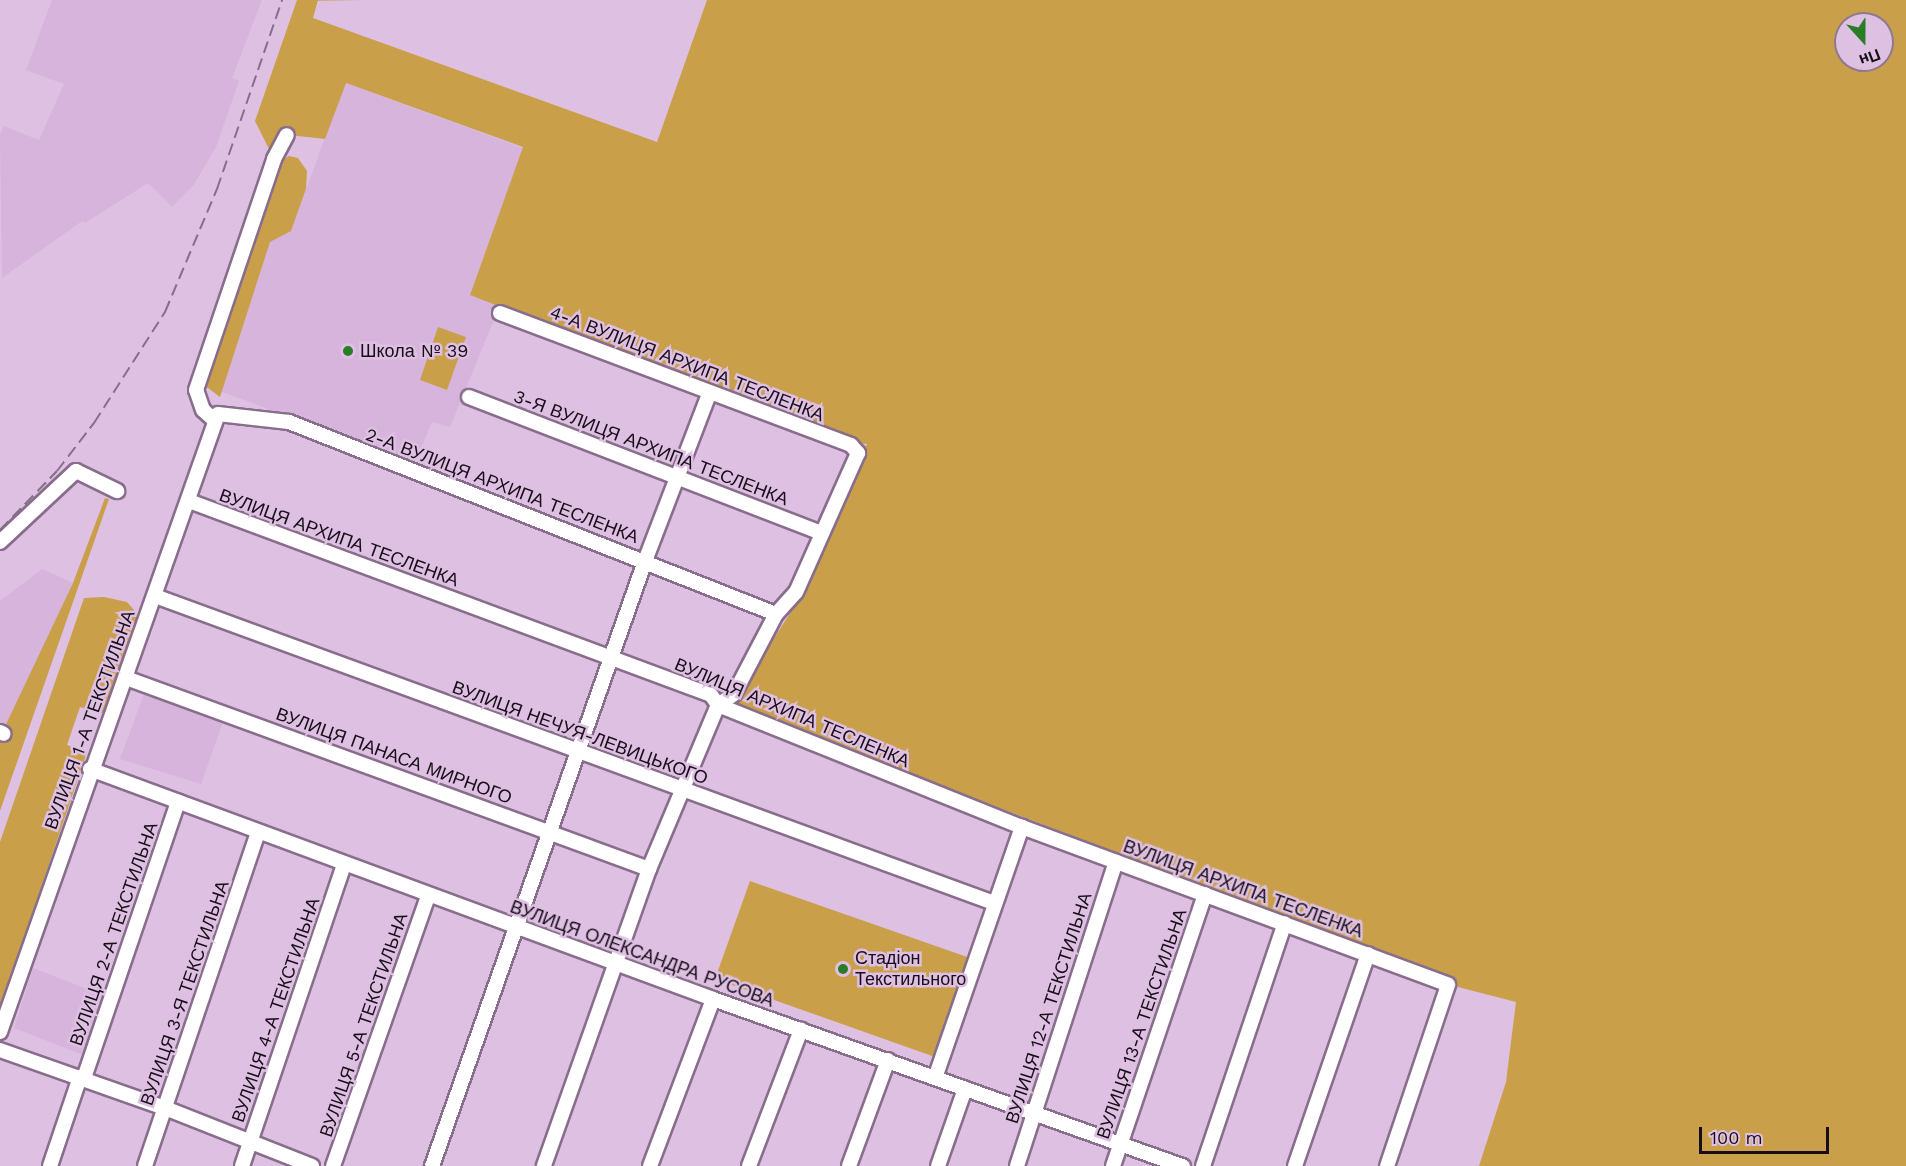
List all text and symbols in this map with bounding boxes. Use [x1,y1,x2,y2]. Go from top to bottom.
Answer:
north arrow [1834,12,1894,72]
text: Пн [1857,45,1883,70]
street label: 4-А ВУЛИЦЯ АРХИПА ТЕСЛЕНКА [547,302,827,426]
place label: Школа № 39 [360,340,468,362]
marker: Школа № 39 [341,344,355,358]
street label: 3-Я ВУЛИЦЯ АРХИПА ТЕСЛЕНКА [511,386,791,510]
street label: 2-А ВУЛИЦЯ АРХИПА ТЕСЛЕНКА [362,424,642,548]
street label: ВУЛИЦЯ АРХИПА ТЕСЛЕНКА [216,485,462,591]
street label: ВУЛИЦЯ 1-А ТЕКСТИЛЬНА [40,607,140,833]
street label: ВУЛИЦЯ АРХИПА ТЕСЛЕНКА [671,654,913,772]
street label: ВУЛИЦЯ НЕЧУЯ-ЛЕВИЦЬКОГО [449,677,711,789]
street label: ВУЛИЦЯ ПАНАСА МИРНОГО [273,703,515,809]
street label: ВУЛИЦЯ 2-А ТЕКСТИЛЬНА [66,819,162,1049]
street label: ВУЛИЦЯ АРХИПА ТЕСЛЕНКА [1120,836,1366,942]
street label: ВУЛИЦЯ 3-Я ТЕКСТИЛЬНА [136,878,234,1108]
street label: ВУЛИЦЯ 12-А ТЕКСТИЛЬНА [1001,890,1097,1126]
street label: ВУЛИЦЯ 4-А ТЕКСТИЛЬНА [227,895,325,1125]
street label: ВУЛИЦЯ ОЛЕКСАНДРА РУСОВА [507,896,777,1012]
street label: ВУЛИЦЯ 13-А ТЕКСТИЛЬНА [1092,906,1192,1142]
street label: ВУЛИЦЯ 5-А ТЕКСТИЛЬНА [315,910,413,1140]
place label: Стадіон Текстильного [855,948,966,990]
marker: Стадіон Текстильного [836,962,850,976]
scale bar [1702,1115,1832,1153]
text: 100 m [1710,1127,1763,1148]

